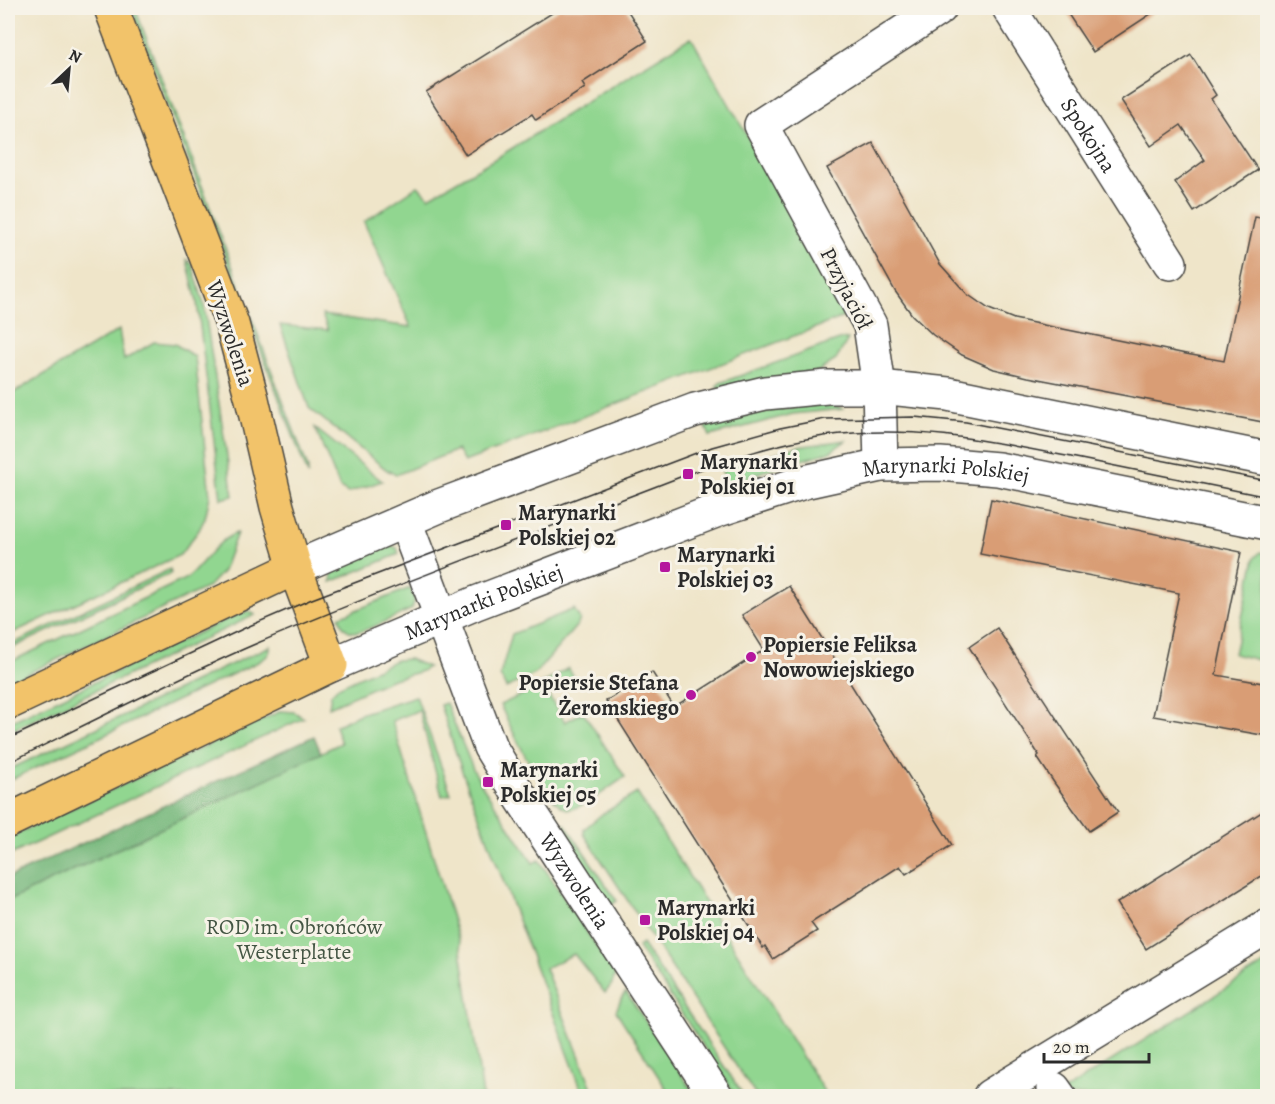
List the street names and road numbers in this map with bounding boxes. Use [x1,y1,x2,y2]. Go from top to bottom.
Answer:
street label: Spokojna [1053,92,1124,179]
street label: Przyjaciół [813,242,880,335]
street label: Wyzwolenia [199,276,261,391]
street label: Marynarki Polskiej [859,450,1032,491]
street label: Marynarki Polskiej [400,557,567,648]
street label: Wyzwolenia [531,826,617,936]

